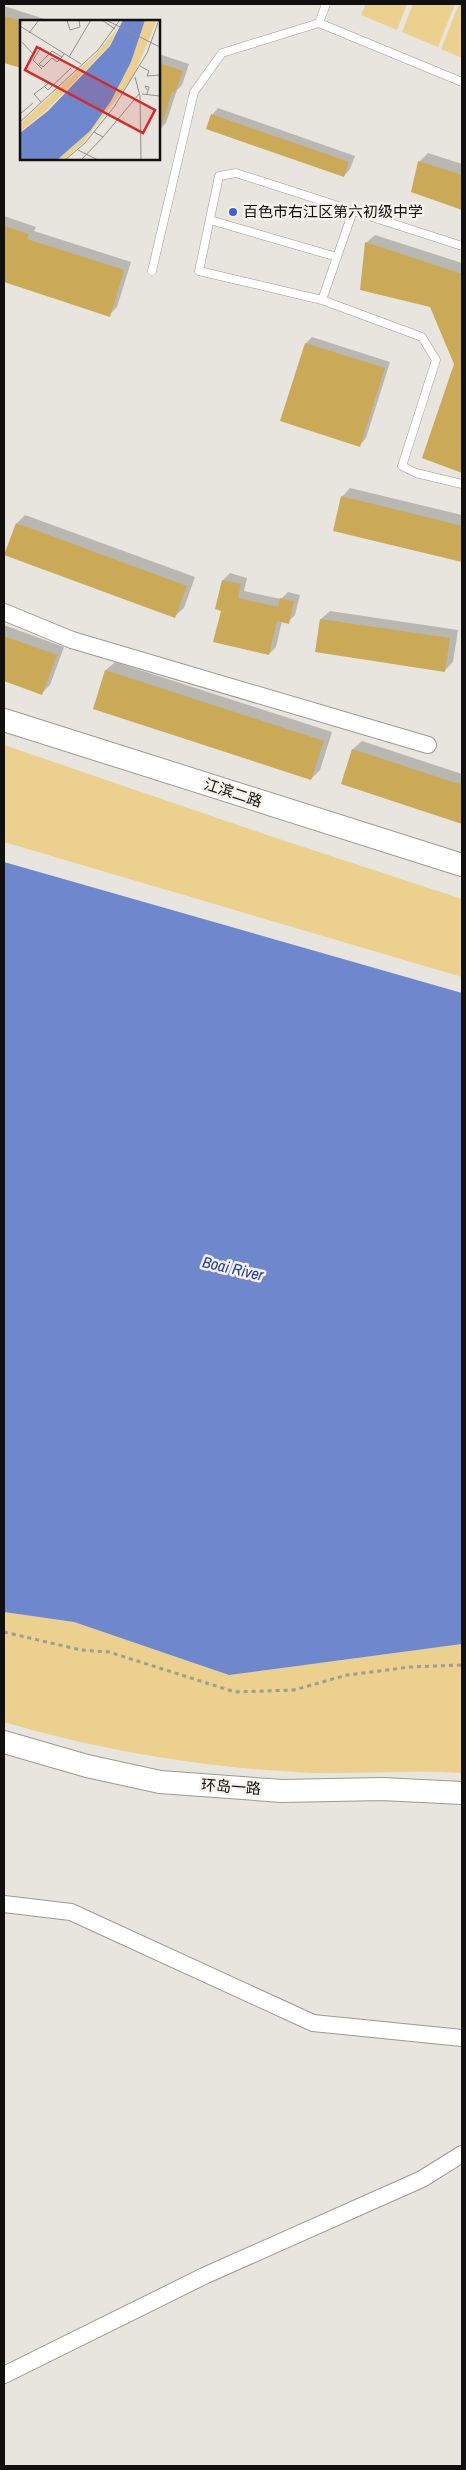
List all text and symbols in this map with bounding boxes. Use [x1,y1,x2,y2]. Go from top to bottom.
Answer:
inset map [20,20,160,160]
place label: 百色市右江区第六初级中学 [243,201,423,222]
marker: 百色市右江区第六初级中学 [227,206,239,218]
street label: 江滨二路 [201,773,265,812]
water label: Boai River [200,1250,266,1286]
street label: 环岛一路 [200,1774,262,1799]

